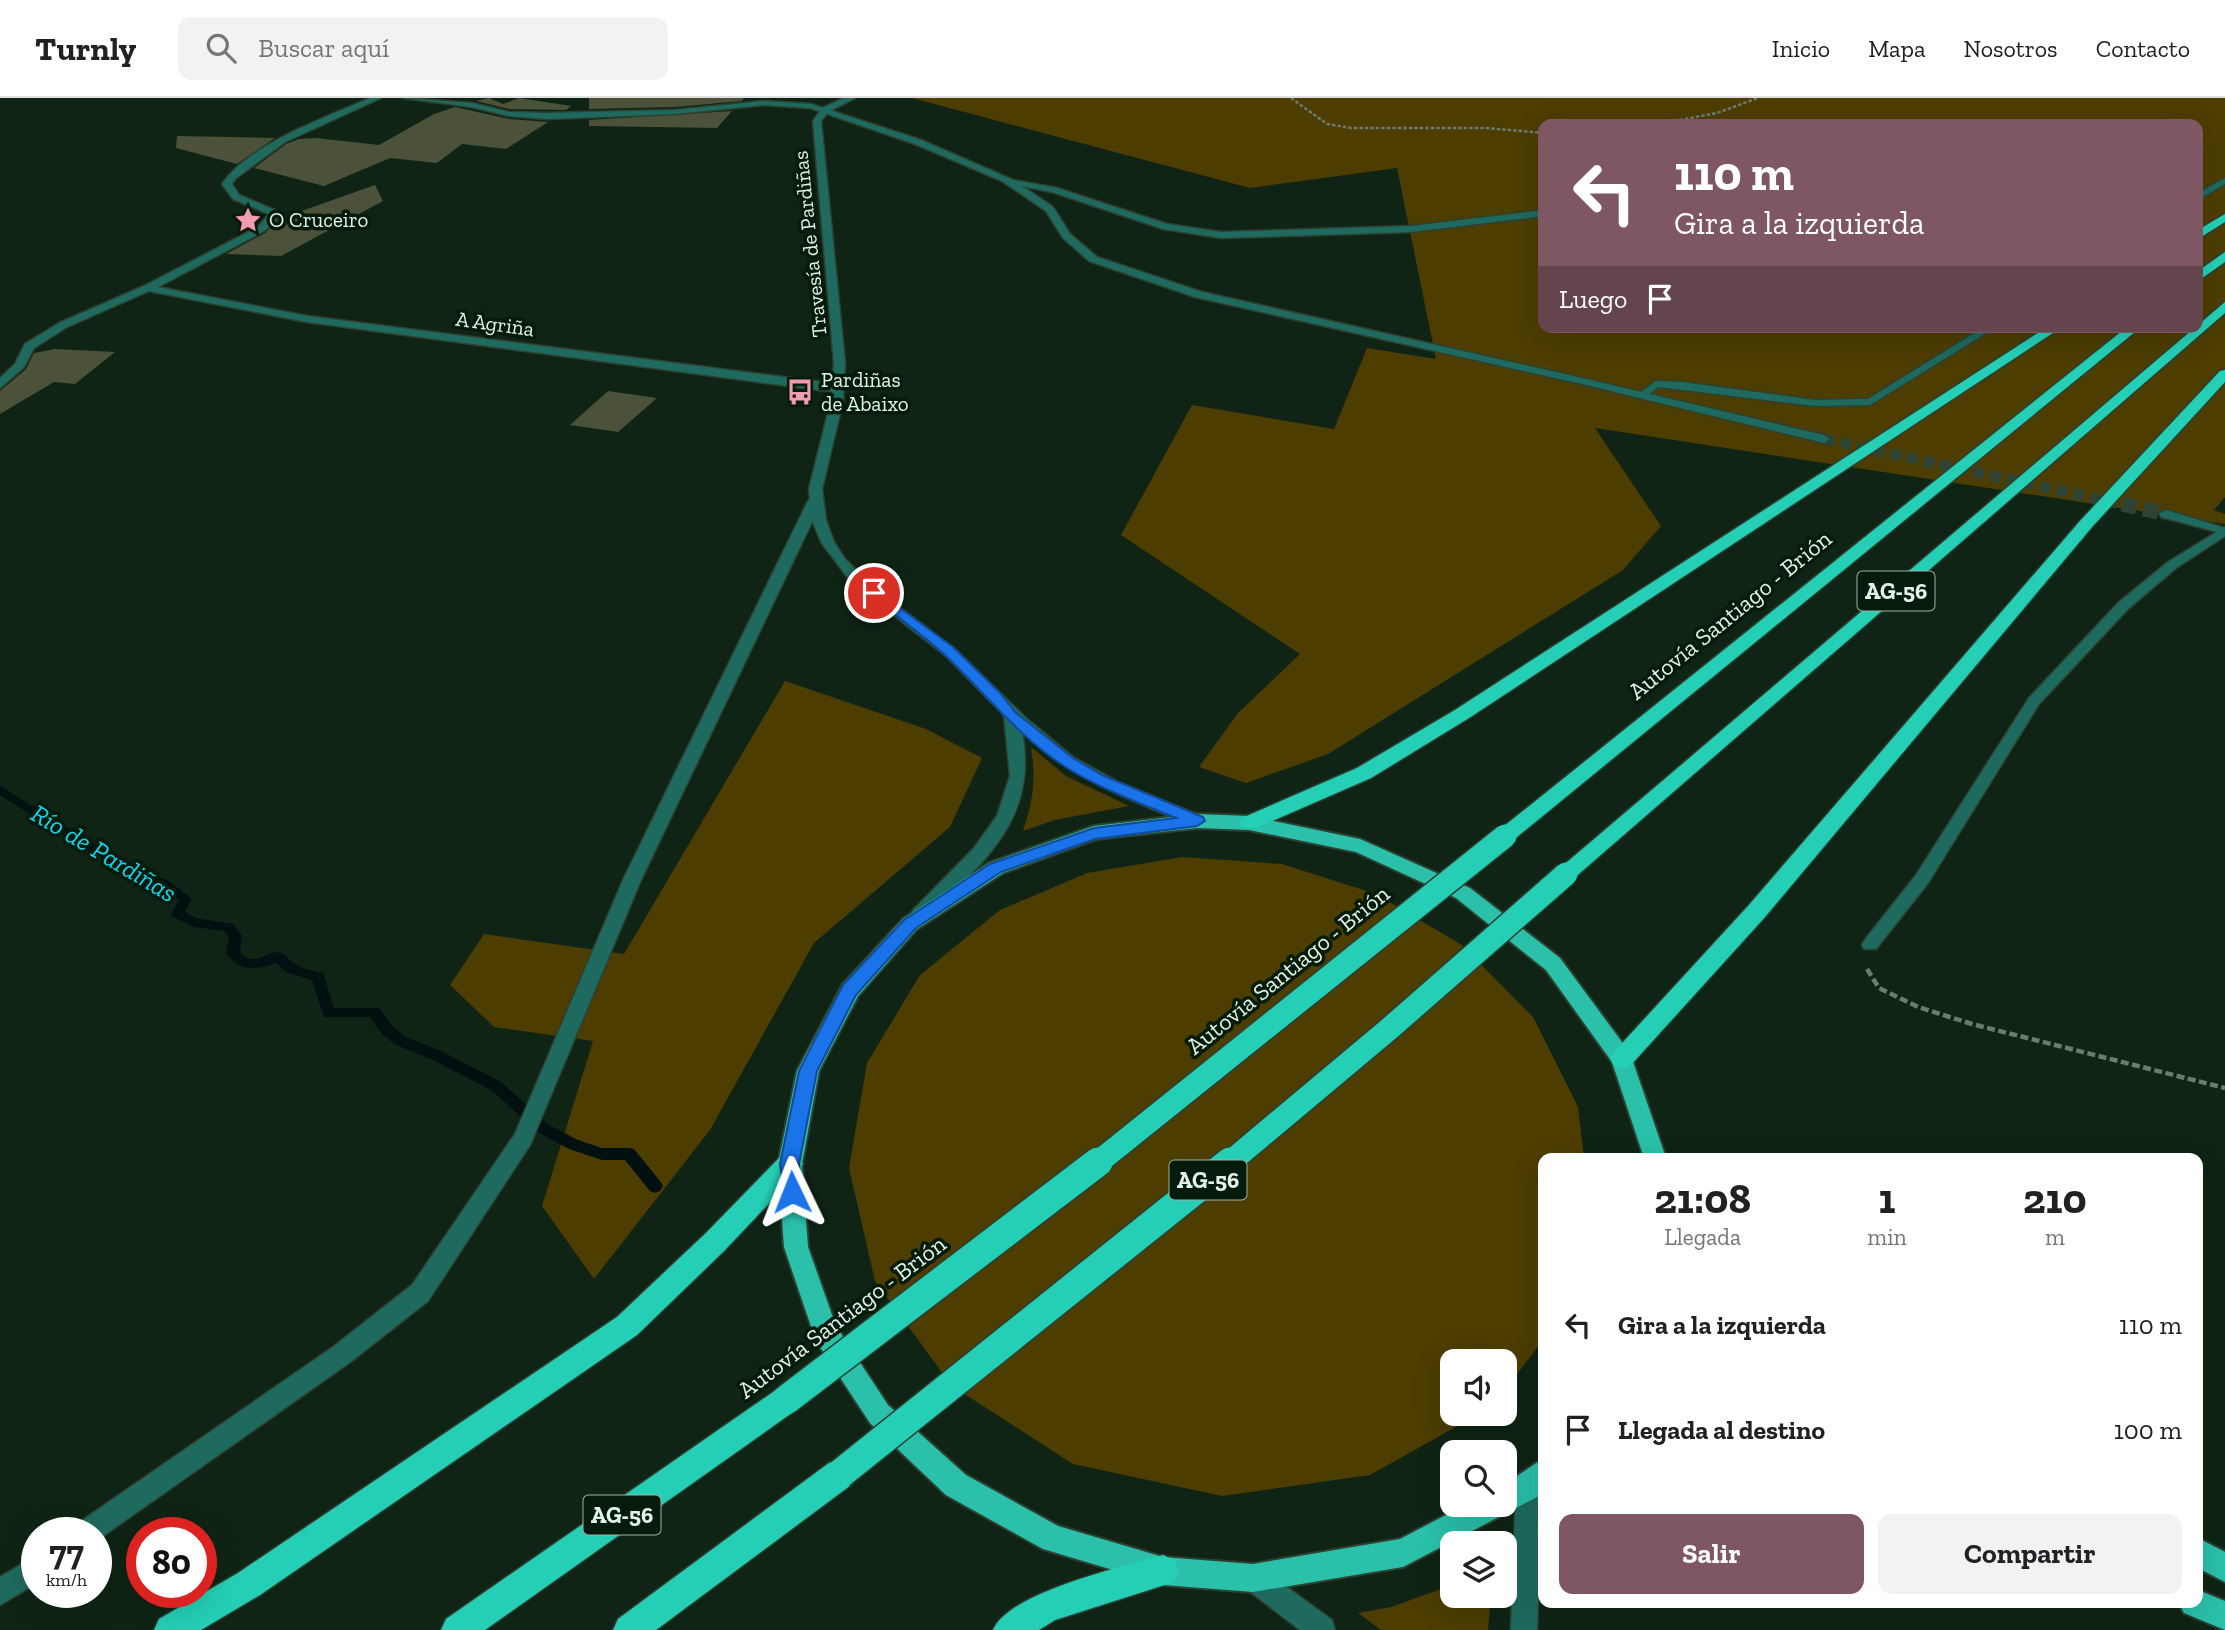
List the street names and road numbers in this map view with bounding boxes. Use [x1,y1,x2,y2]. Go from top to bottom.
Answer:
street label: Travesía de Pardiñas [787,150,832,338]
street label: A Agriña [454,306,536,341]
street label: Autovía Santiago - Brión [1622,524,1837,705]
road number: AG-56 [1857,572,1934,610]
street label: Autovía Santiago - Brión [1180,879,1395,1060]
road number: AG-56 [1170,1161,1246,1200]
street label: Autovía Santiago - Brión [732,1229,952,1404]
road number: AG-56 [584,1496,660,1534]

